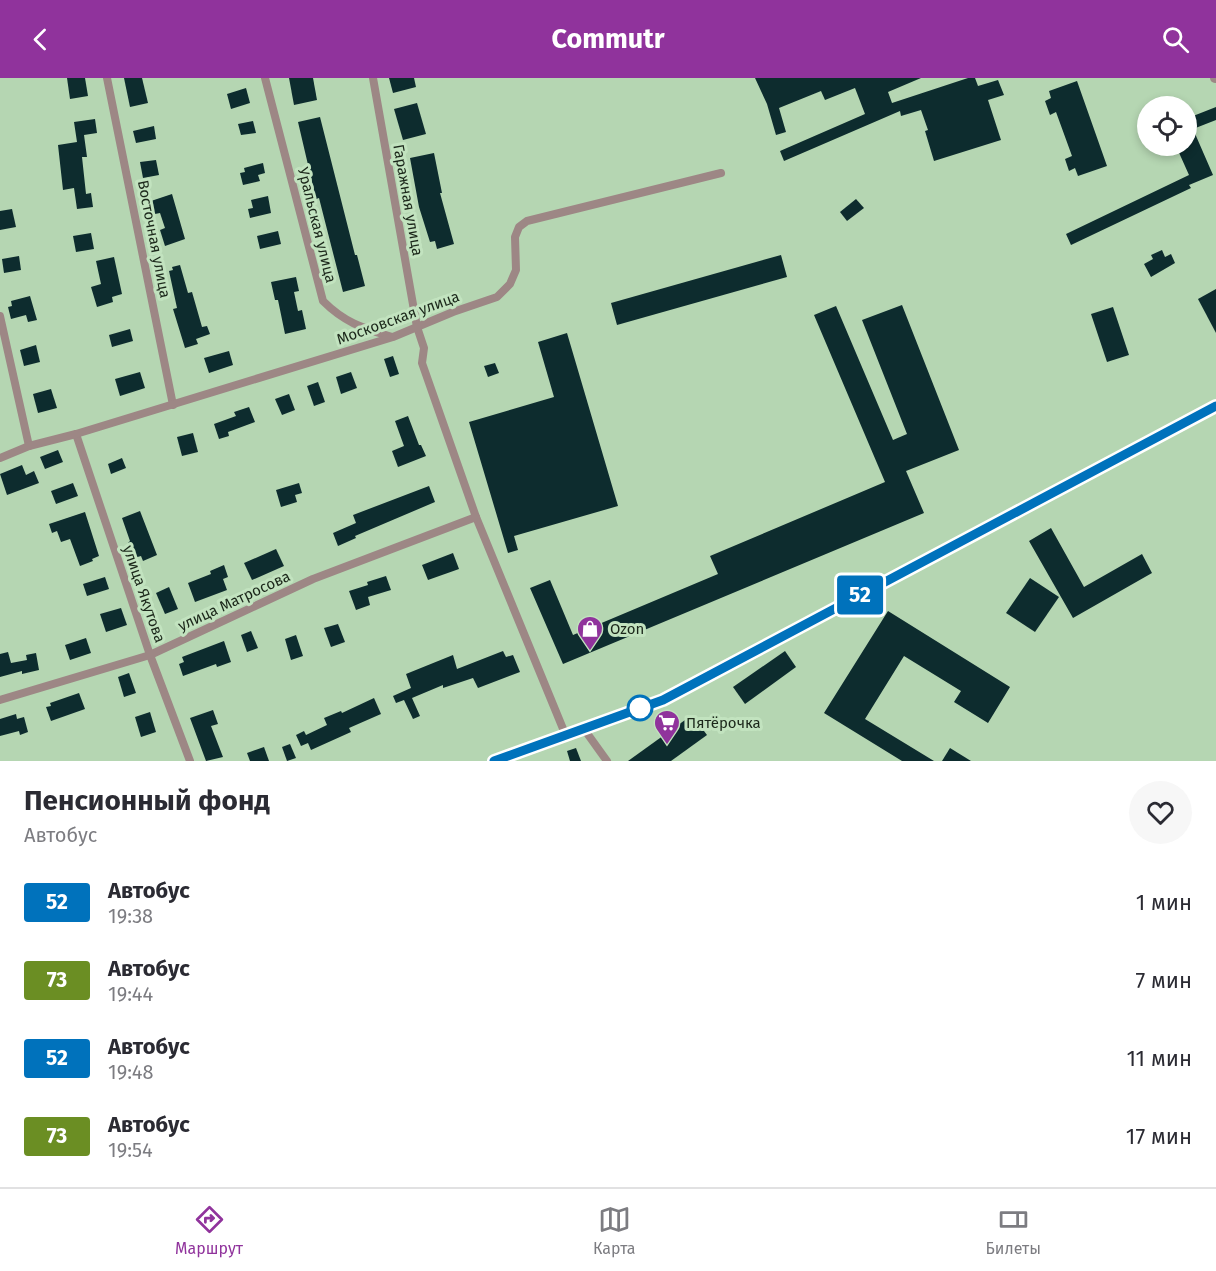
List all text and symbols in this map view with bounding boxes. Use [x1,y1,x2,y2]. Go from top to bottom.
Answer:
icon: back [24,23,57,56]
text: Commutr [551,23,665,55]
icon: search [1159,23,1192,56]
map controls [1137,96,1197,156]
button: locate [1137,96,1197,156]
street label: Гаражная улица [389,143,427,257]
street label: Уральская улица [294,165,340,285]
street label: Восточная улица [134,179,174,299]
street label: Московская улица [334,287,462,349]
street label: улица Якутова [119,543,169,645]
street label: улица Матросова [175,567,293,635]
line badge: 52 [833,576,887,614]
text: 52 [849,582,871,608]
shop icon: Ozon [575,614,605,652]
place label: Ozon [610,620,644,638]
unlabelled marker [627,695,653,721]
supermarket icon: Пятёрочка [652,708,682,746]
place label: Пятёрочка [686,714,761,732]
button: heart [1129,781,1192,844]
text: Пенсионный фонд [24,784,270,817]
text: Автобус [24,823,97,847]
text: Автобус [108,877,190,904]
text: 52 [46,889,68,915]
text: 1 мин [1136,889,1192,916]
text: 19:38 [108,904,153,928]
text: Автобус [108,955,190,982]
text: 73 [47,967,67,993]
text: 7 мин [1135,967,1192,994]
text: 19:44 [108,982,153,1006]
text: Автобус [108,1033,190,1060]
text: 52 [46,1045,68,1071]
text: 11 мин [1126,1045,1192,1072]
text: 19:48 [108,1060,154,1084]
text: Автобус [108,1111,190,1138]
text: 73 [47,1123,67,1149]
text: 17 мин [1126,1123,1192,1150]
text: 19:54 [108,1138,153,1162]
tab: Маршрут [175,1203,243,1258]
tab: Карта [593,1203,635,1258]
tab: Билеты [986,1203,1041,1258]

